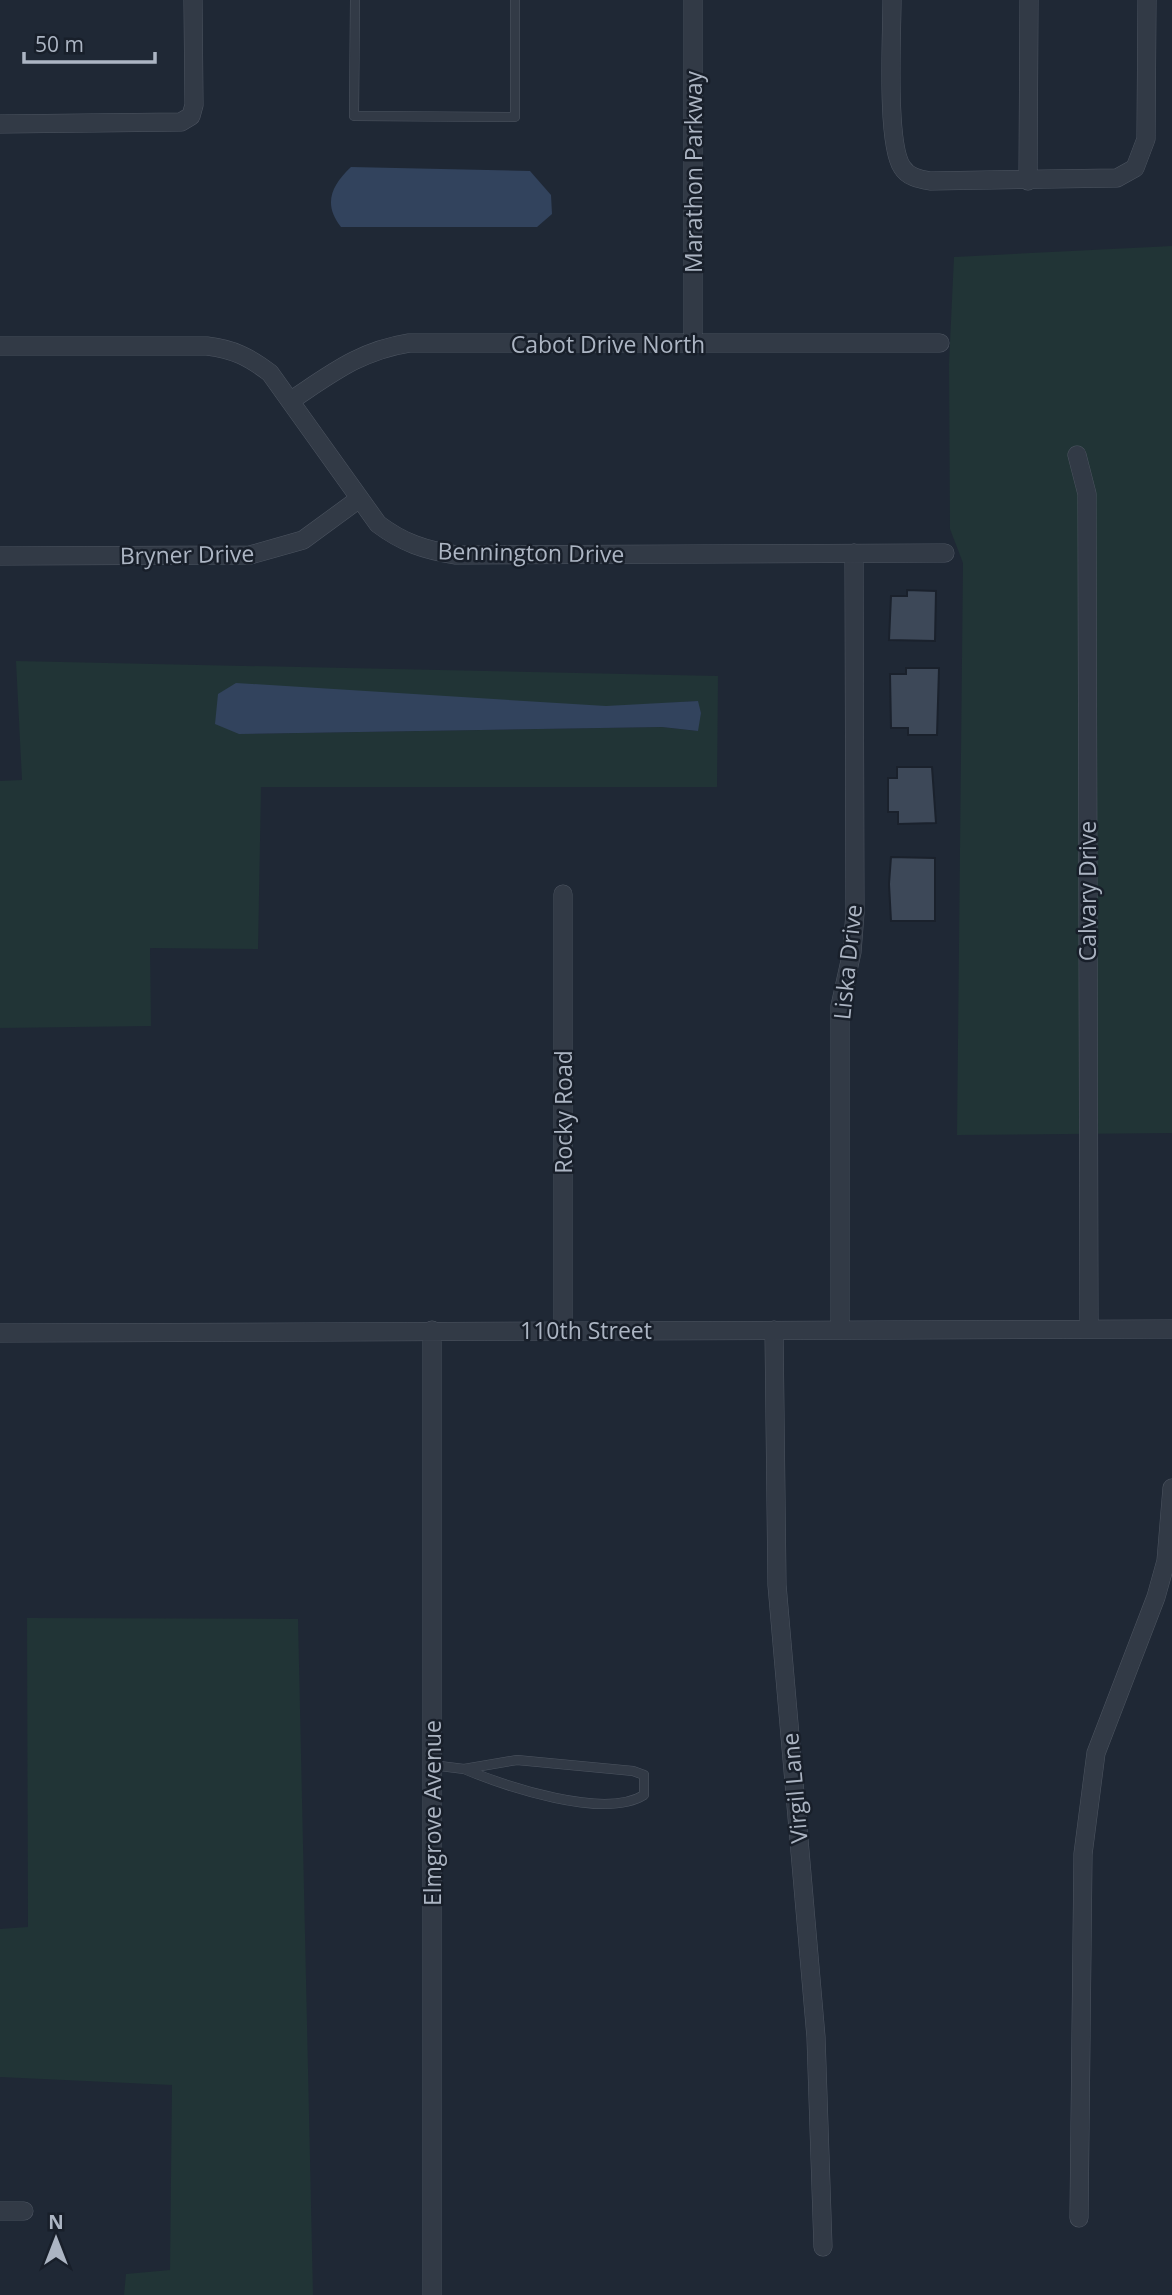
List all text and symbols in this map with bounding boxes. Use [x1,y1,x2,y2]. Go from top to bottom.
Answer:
scale bar [24,21,156,65]
text: 50 m [35,30,84,58]
street label: Marathon Parkway [677,70,709,273]
street label: Cabot Drive North [511,328,705,360]
street label: Bennington Drive [437,534,625,570]
street label: Bryner Drive [119,537,255,571]
street label: Calvary Drive [1071,821,1103,961]
street label: Liska Drive [825,903,869,1021]
street label: Rocky Road [547,1050,579,1174]
street label: 110th Street [520,1314,652,1346]
street label: Elmgrove Avenue [416,1720,448,1906]
street label: Virgil Lane [773,1731,815,1845]
north arrow [21,2204,91,2274]
text: N [48,2209,64,2235]

